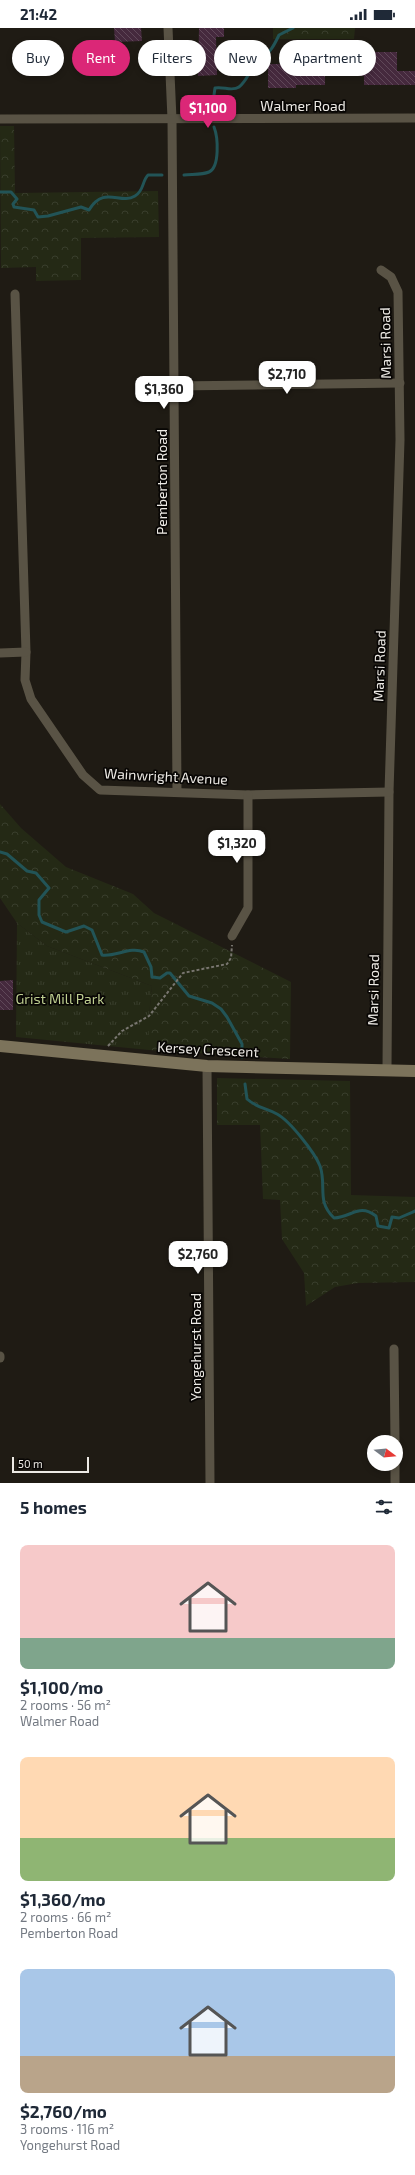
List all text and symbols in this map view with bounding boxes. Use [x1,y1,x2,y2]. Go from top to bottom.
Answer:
text: 21:42 [20,5,57,23]
chip: Buy [12,40,64,76]
chip: Rent [72,40,130,76]
chip: Filters [138,40,206,76]
chip: New [214,40,271,76]
chip: Apartment [279,40,376,76]
pin: $1,100 [175,95,241,129]
street label: Walmer Road [260,97,346,114]
text: $1,100 [189,100,227,116]
street label: Marsi Road [376,307,394,379]
pin: $2,710 [254,361,320,395]
text: $2,710 [268,366,306,382]
pin: $1,360 [131,376,197,410]
text: $1,360 [144,381,184,397]
street label: Pemberton Road [153,429,170,535]
street label: Marsi Road [369,630,389,702]
street label: Wainwright Avenue [104,764,228,788]
pin: $1,320 [204,830,270,864]
text: $1,320 [217,835,257,851]
street label: Marsi Road [364,954,382,1026]
park label: Grist Mill Park [16,990,104,1007]
street label: Kersey Crescent [157,1038,259,1060]
pin: $2,760 [165,1241,231,1275]
text: $2,760 [178,1246,218,1262]
street label: Yongehurst Road [187,1293,204,1401]
north arrow [367,1435,403,1471]
map controls [367,1435,403,1471]
scale bar [12,1455,89,1474]
text: 50 m [18,1457,43,1470]
icon: filters [373,1496,395,1518]
text: 5 homes [20,1497,87,1517]
icon: home [172,1571,244,1643]
text: $1,100/mo [20,1677,103,1697]
text: 2 rooms · 56 m² [20,1697,111,1713]
text: Walmer Road [20,1713,99,1729]
icon: home [172,1783,244,1855]
text: $1,360/mo [20,1889,106,1909]
text: 2 rooms · 66 m² [20,1909,111,1925]
text: Pemberton Road [20,1925,118,1941]
icon: home [172,1995,244,2067]
text: $2,760/mo [20,2101,107,2121]
text: 3 rooms · 116 m² [20,2121,114,2137]
text: Yongehurst Road [20,2137,120,2153]

